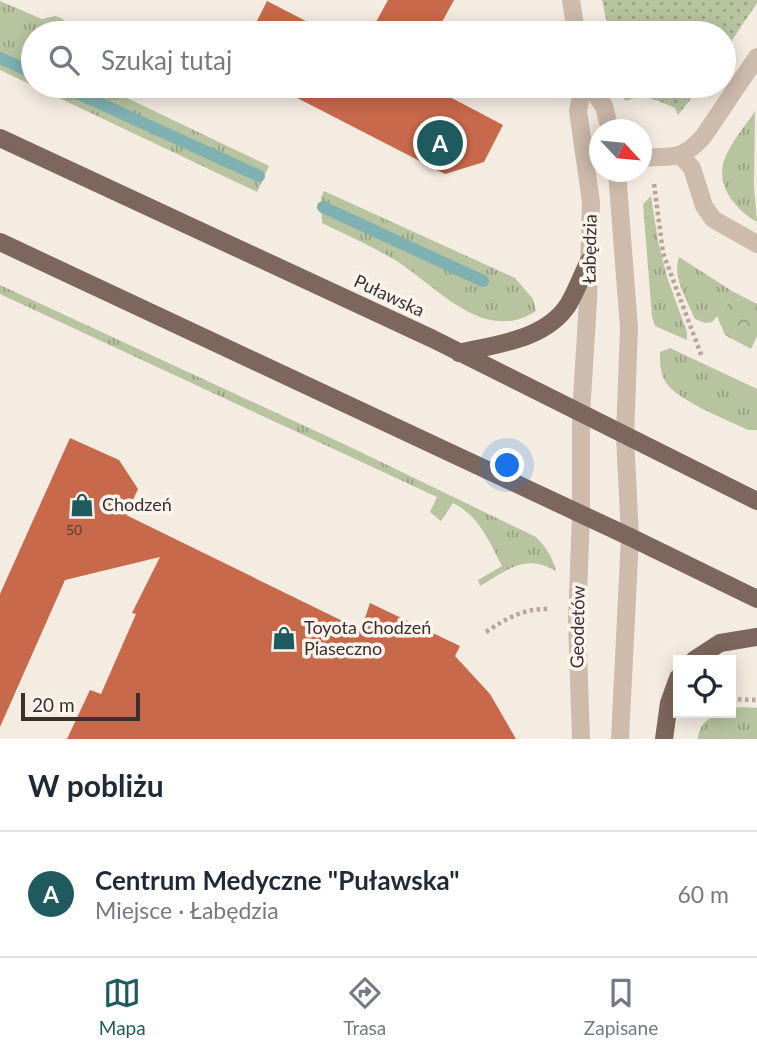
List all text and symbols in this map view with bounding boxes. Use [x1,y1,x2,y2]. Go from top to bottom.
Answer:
search box [21,21,736,98]
icon: search [45,41,83,79]
text: Szukaj tutaj [101,44,232,76]
pin: A [417,117,463,169]
north arrow [589,119,652,182]
street label: Łabędzia [577,214,601,284]
street label: Puławska [351,269,428,321]
your location [490,448,524,482]
shop icon: Chodzeń [68,491,96,519]
place label: Chodzeń [102,493,172,515]
house number: 50 [66,521,82,538]
street label: Geodetów [565,585,589,669]
place label: Toyota Chodzeń Piaseczno [304,616,431,659]
shop icon: Toyota Chodzeń Piaseczno [270,624,298,652]
map controls [673,655,736,718]
button: locate [673,655,736,718]
scale bar [21,690,140,722]
text: 20 m [32,693,75,716]
text: W pobliżu [28,767,164,803]
text: Centrum Medyczne "Puławska" [95,864,460,896]
text: A [43,880,59,908]
text: 60 m [678,880,729,908]
text: Miejsce · Łabędzia [95,896,279,924]
tab: Mapa [99,974,146,1039]
tab: Trasa [343,974,386,1039]
tab: Zapisane [584,974,658,1039]

